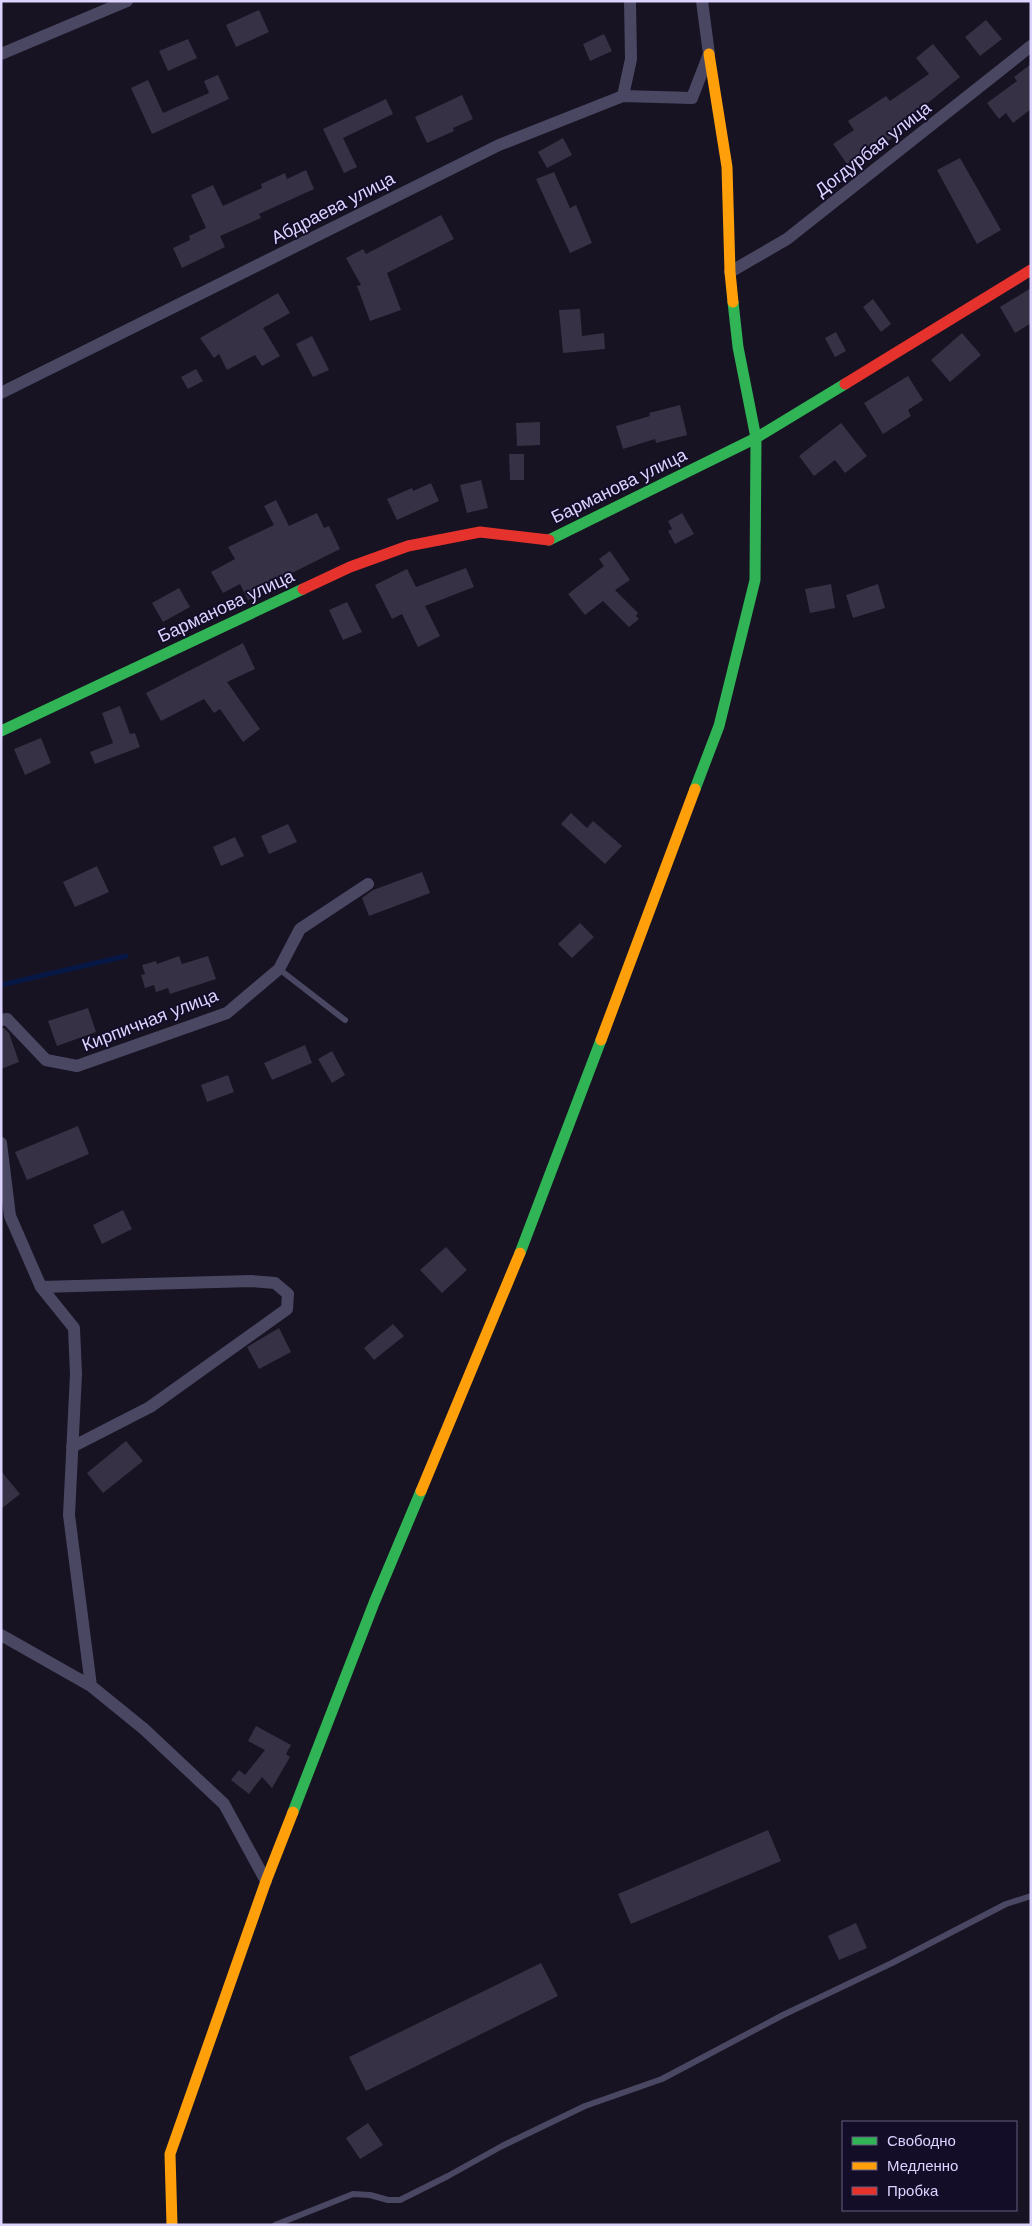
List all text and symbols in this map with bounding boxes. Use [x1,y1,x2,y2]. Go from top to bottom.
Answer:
street label: Догдурбая улица [811,97,936,200]
street label: Абдраева улица [268,168,399,248]
street label: Барманова улица [548,444,691,527]
street label: Барманова улица [155,565,298,646]
street label: Кирпичная улица [79,985,222,1055]
legend [842,2121,1017,2211]
text: Свободно [887,2132,956,2149]
text: Медленно [887,2157,958,2174]
text: Пробка [887,2182,939,2199]

